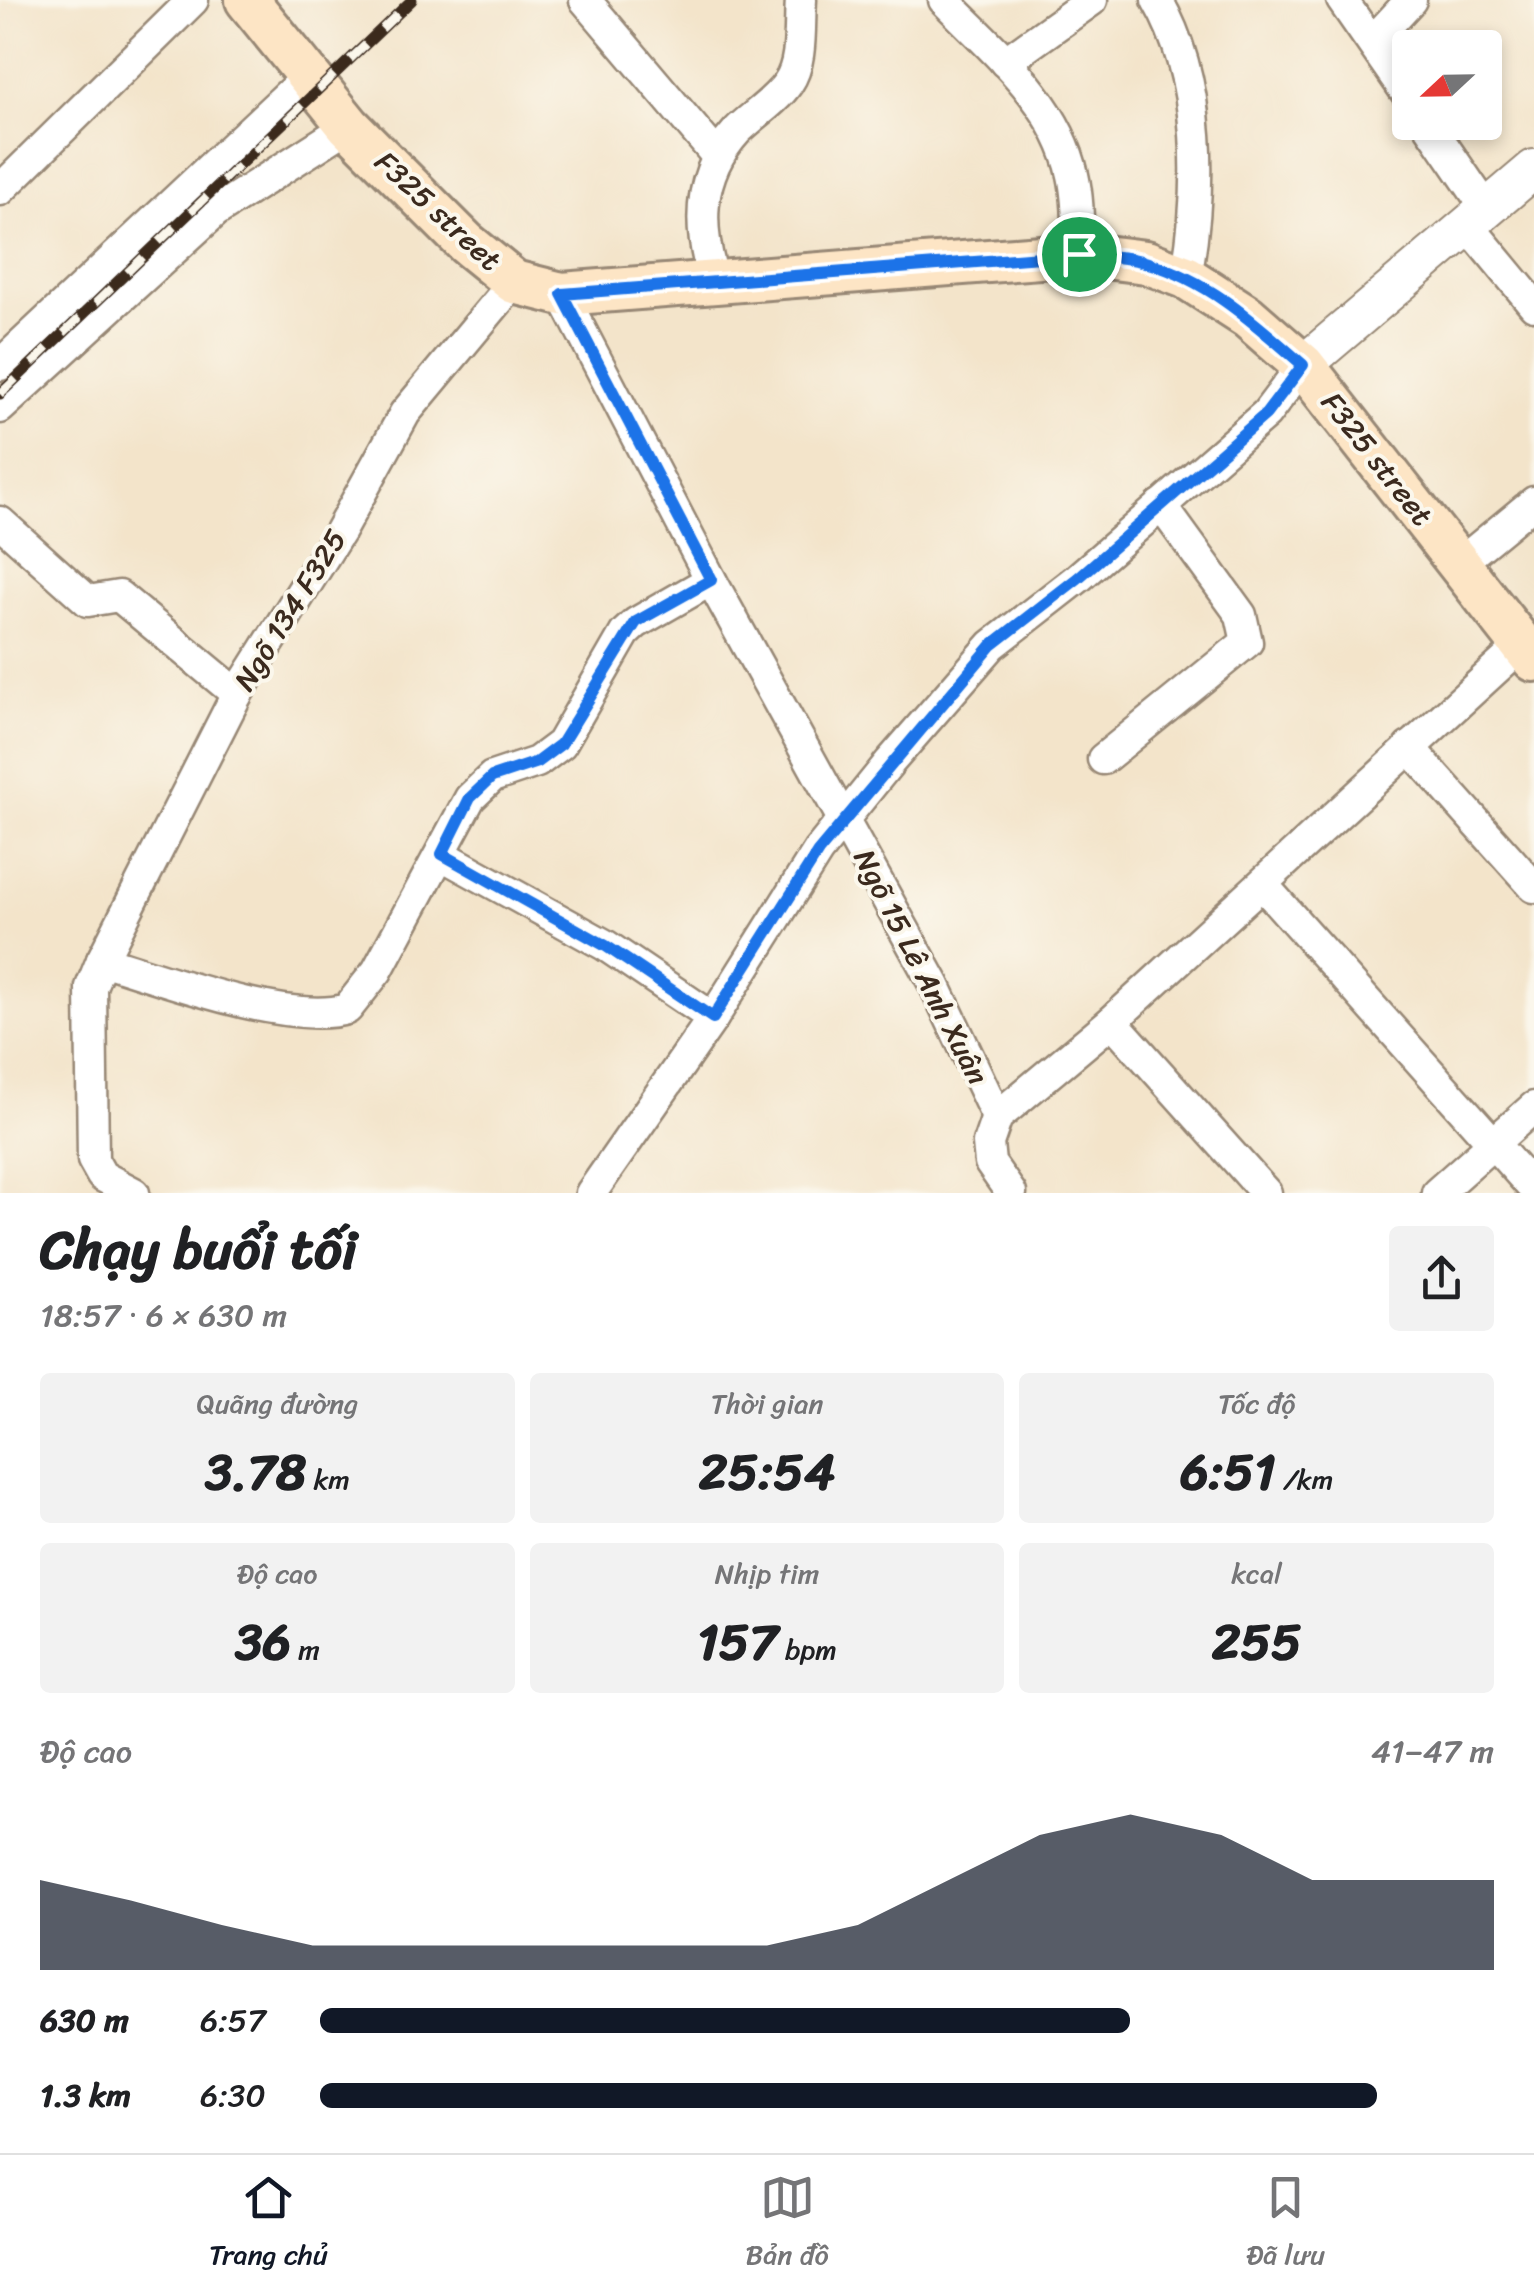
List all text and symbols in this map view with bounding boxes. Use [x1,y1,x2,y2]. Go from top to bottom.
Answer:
north arrow [1392,30,1502,140]
map controls [1392,30,1502,140]
street label: F325 street [361,137,515,285]
pin [1037,212,1122,297]
icon: arrive [1052,227,1107,282]
street label: F325 street [1307,380,1447,538]
street label: Ngõ 134 F325 [219,518,361,702]
street label: Ngõ 15 Lê Anh Xuân [838,839,1004,1095]
text: Chạy buổi tối [40,1201,357,1298]
button: share [1389,1226,1494,1331]
text: 18:57 · 6 × 630 m [40,1287,287,1344]
text: Quãng đường [197,1379,358,1428]
text: Thời gian [711,1379,823,1428]
text: Tốc độ [1218,1379,1295,1428]
text: 3.78 [205,1428,306,1517]
text: 25:54 [699,1428,835,1517]
text: 6:51 [1180,1428,1276,1517]
text: km [306,1455,350,1504]
text: /km [1276,1455,1333,1504]
text: Độ cao [237,1549,318,1598]
text: Nhịp tim [715,1549,819,1598]
text: kcal [1231,1549,1282,1598]
text: 36 [235,1598,291,1687]
text: 157 [697,1598,778,1687]
text: 255 [1212,1598,1302,1687]
text: m [291,1625,320,1674]
text: bpm [778,1625,837,1674]
text: Độ cao [40,1723,132,1780]
text: 41–47 m [1371,1723,1494,1780]
text: 630 m [40,1992,129,2049]
text: 6:57 [200,1992,266,2049]
text: 1.3 km [40,2067,131,2124]
text: 6:30 [200,2067,266,2124]
tab: Trang chủ [209,2170,328,2279]
tab: Bản đồ [746,2170,829,2279]
tab: Đã lưu [1247,2170,1325,2279]

